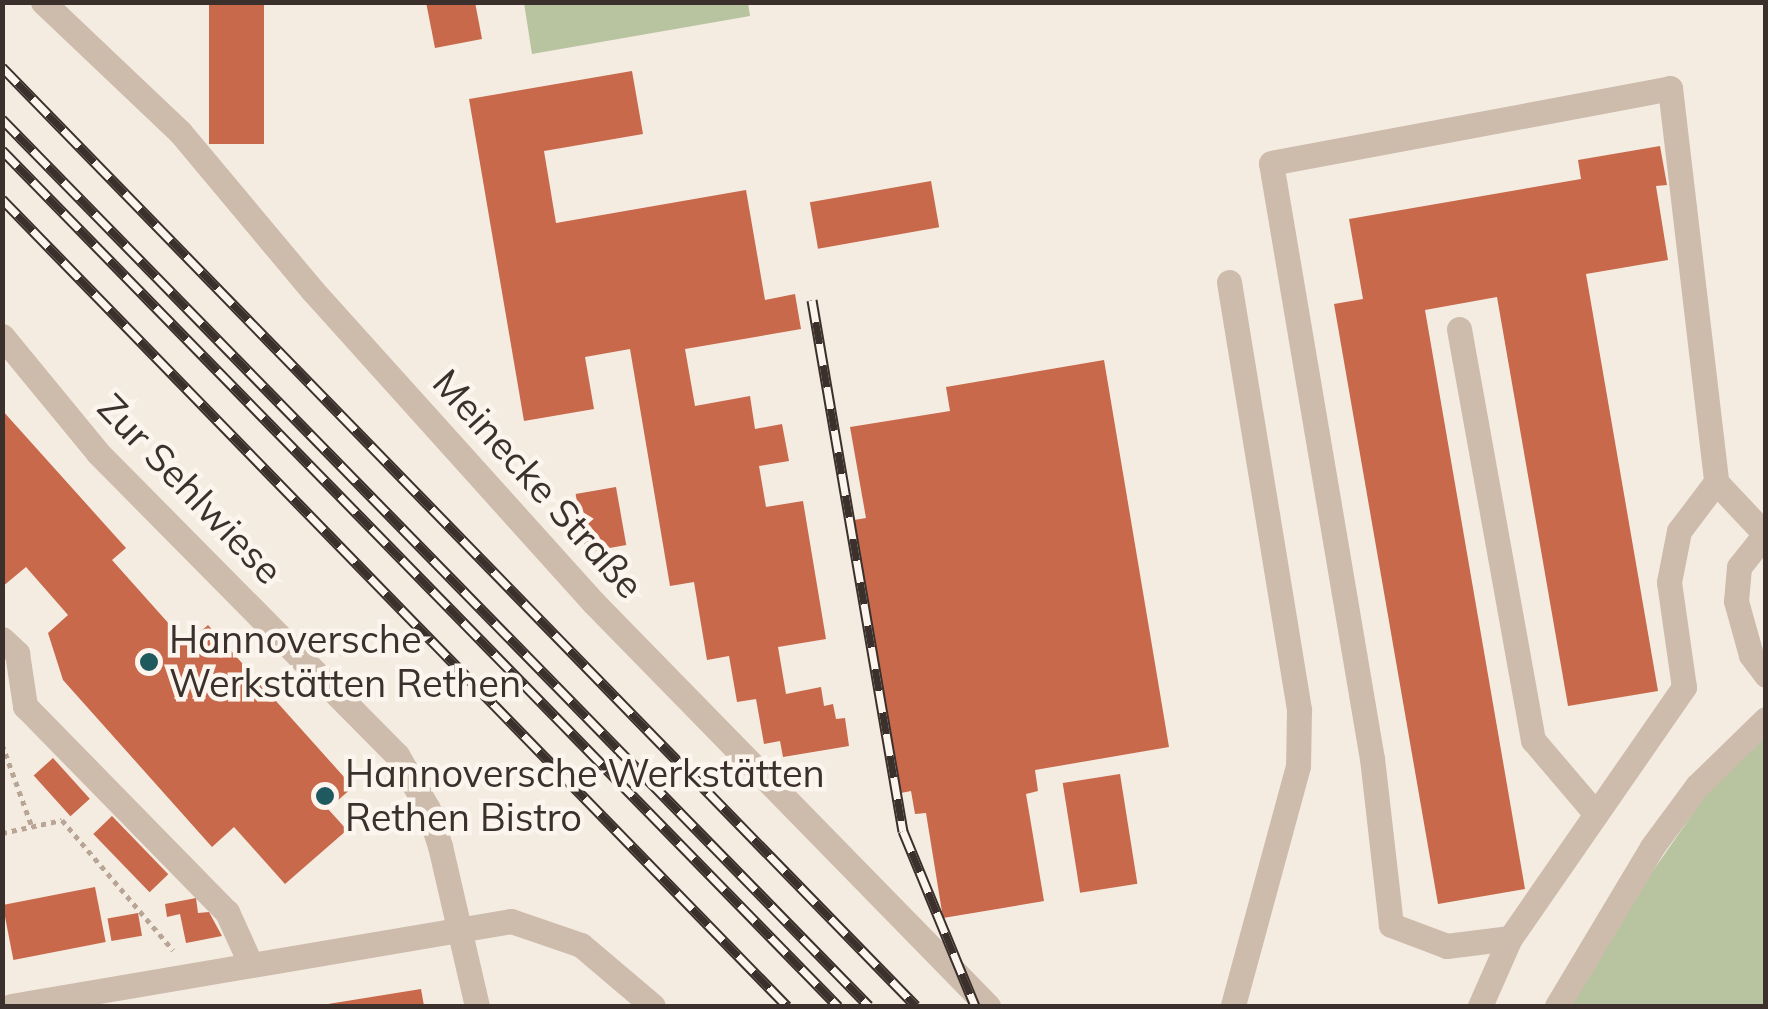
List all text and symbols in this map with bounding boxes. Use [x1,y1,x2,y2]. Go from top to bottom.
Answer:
street label: Meinecke Straße [423,360,653,608]
street label: Zur Sehlwiese [88,385,292,593]
place label: Hannoversche Werkstätten Rethen [169,617,521,706]
marker: Hannoversche Werkstätten Rethen [138,651,160,673]
place label: Hannoversche Werkstätten Rethen Bistro [345,751,825,841]
marker: Hannoversche Werkstätten Rethen Bistro [314,785,336,807]

